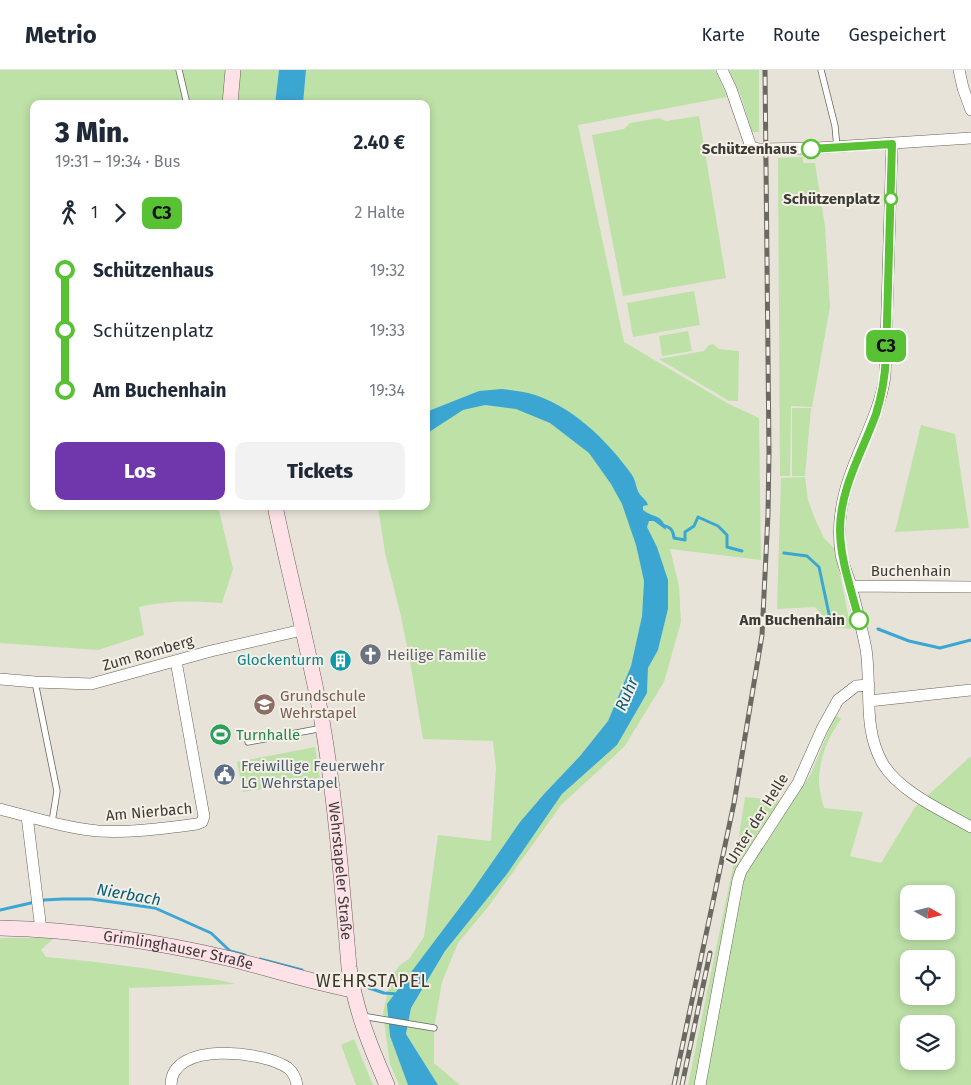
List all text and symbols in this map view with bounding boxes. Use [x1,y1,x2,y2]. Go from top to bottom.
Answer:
text: Metrio [25,21,97,49]
text: Karte [702,24,745,46]
text: Route [773,24,820,46]
text: Gespeichert [848,24,946,46]
text: 3 Min. [55,116,129,149]
text: 2.40 € [353,131,405,154]
marker: Schützenhaus [801,139,821,159]
place label: Schützenhaus [702,140,797,158]
text: 19:31 – 19:34 · Bus [55,152,180,171]
place label: Schützenplatz [783,190,880,208]
marker: Schützenplatz [884,192,898,206]
icon: walk [55,199,83,227]
icon: forward [106,199,134,227]
text: C3 [152,202,172,224]
text: 1 [91,203,98,222]
text: 2 Halte [354,203,405,222]
text: Schützenhaus [93,259,214,282]
text: 19:32 [370,261,405,280]
text: Schützenplatz [93,319,213,342]
text: 19:33 [370,321,405,340]
line badge: C3 [864,330,908,362]
text: C3 [876,335,896,357]
text: Am Buchenhain [93,379,227,402]
text: 19:34 [369,381,405,400]
button: Los [55,442,225,500]
button: Tickets [235,442,405,500]
street label: Buchenhain [871,562,951,580]
marker: Am Buchenhain [849,610,869,630]
place label: Am Buchenhain [739,611,845,629]
street label: Zum Romberg [100,631,196,675]
church icon: Heilige Familie [359,643,383,667]
place label: Heilige Familie [387,646,486,664]
building icon: Glockenturm [328,648,352,672]
place label: Glockenturm [237,651,324,669]
water label: Ruhr [611,674,642,714]
place label: Grundschule Wehrstapel [280,687,366,722]
school or university icon: Grundschule Wehrstapel [252,693,276,717]
sports icon: Turnhalle [208,723,232,747]
place label: Turnhalle [236,726,300,744]
place label: Freiwillige Feuerwehr LG Wehrstapel [241,757,385,792]
public building icon: Freiwillige Feuerwehr LG Wehrstapel [213,763,237,787]
street label: Unter der Helle [722,770,792,868]
street label: Am Nierbach [105,799,193,825]
street label: Wehrstapeler Straße [325,801,356,941]
water label: Nierbach [95,880,163,909]
north arrow [900,885,955,940]
map controls [900,885,955,1070]
street label: Grimlinghauser Straße [102,927,255,973]
button: locate [900,950,955,1005]
district label: WEHRSTAPEL [316,970,430,992]
button: layers [900,1015,955,1070]

